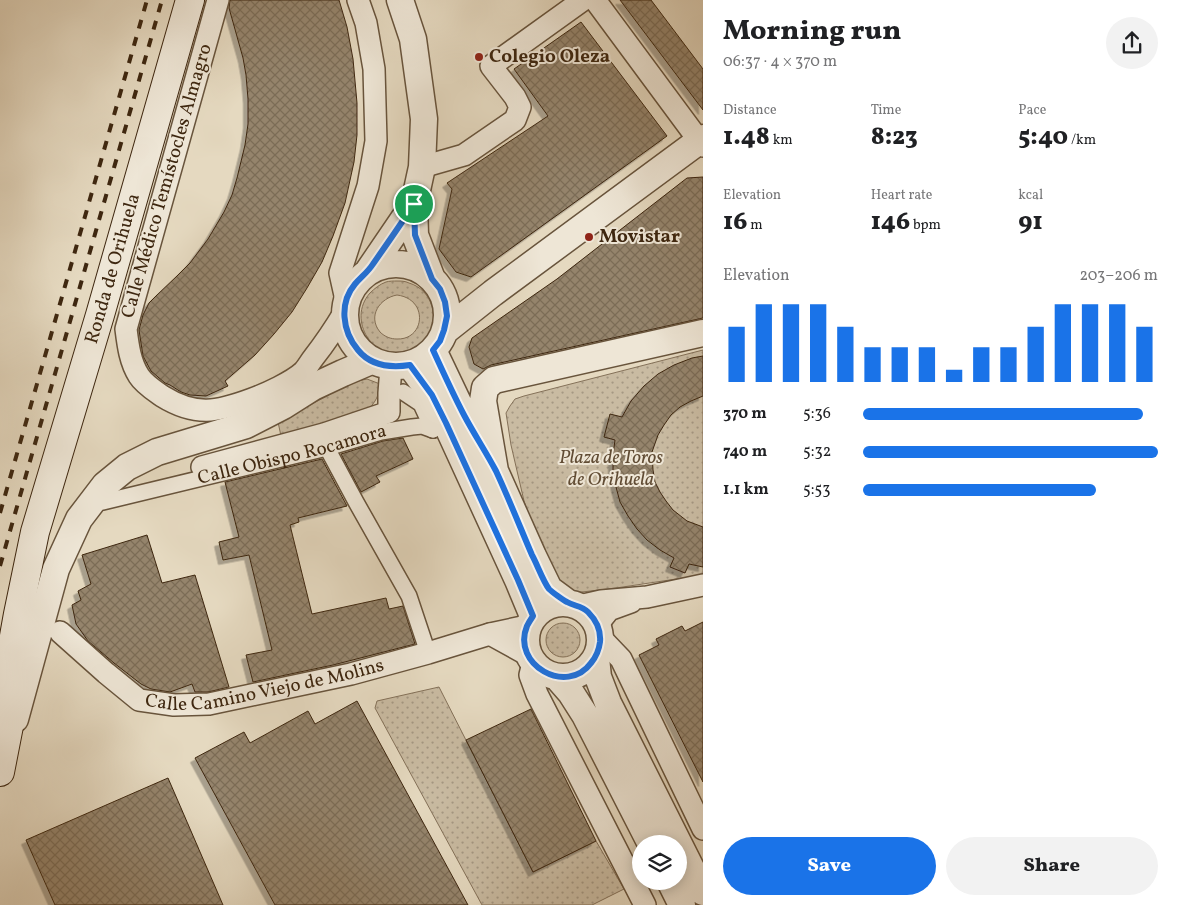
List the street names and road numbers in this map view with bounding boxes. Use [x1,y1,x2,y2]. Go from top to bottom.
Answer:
street label: Calle Médico Temístocles Almagro [115,41,219,321]
street label: Ronda de Orihuela [79,190,147,347]
street label: Calle Obispo Rocamora [195,418,388,492]
street label: Calle Camino Viejo de Molins [143,653,387,718]

